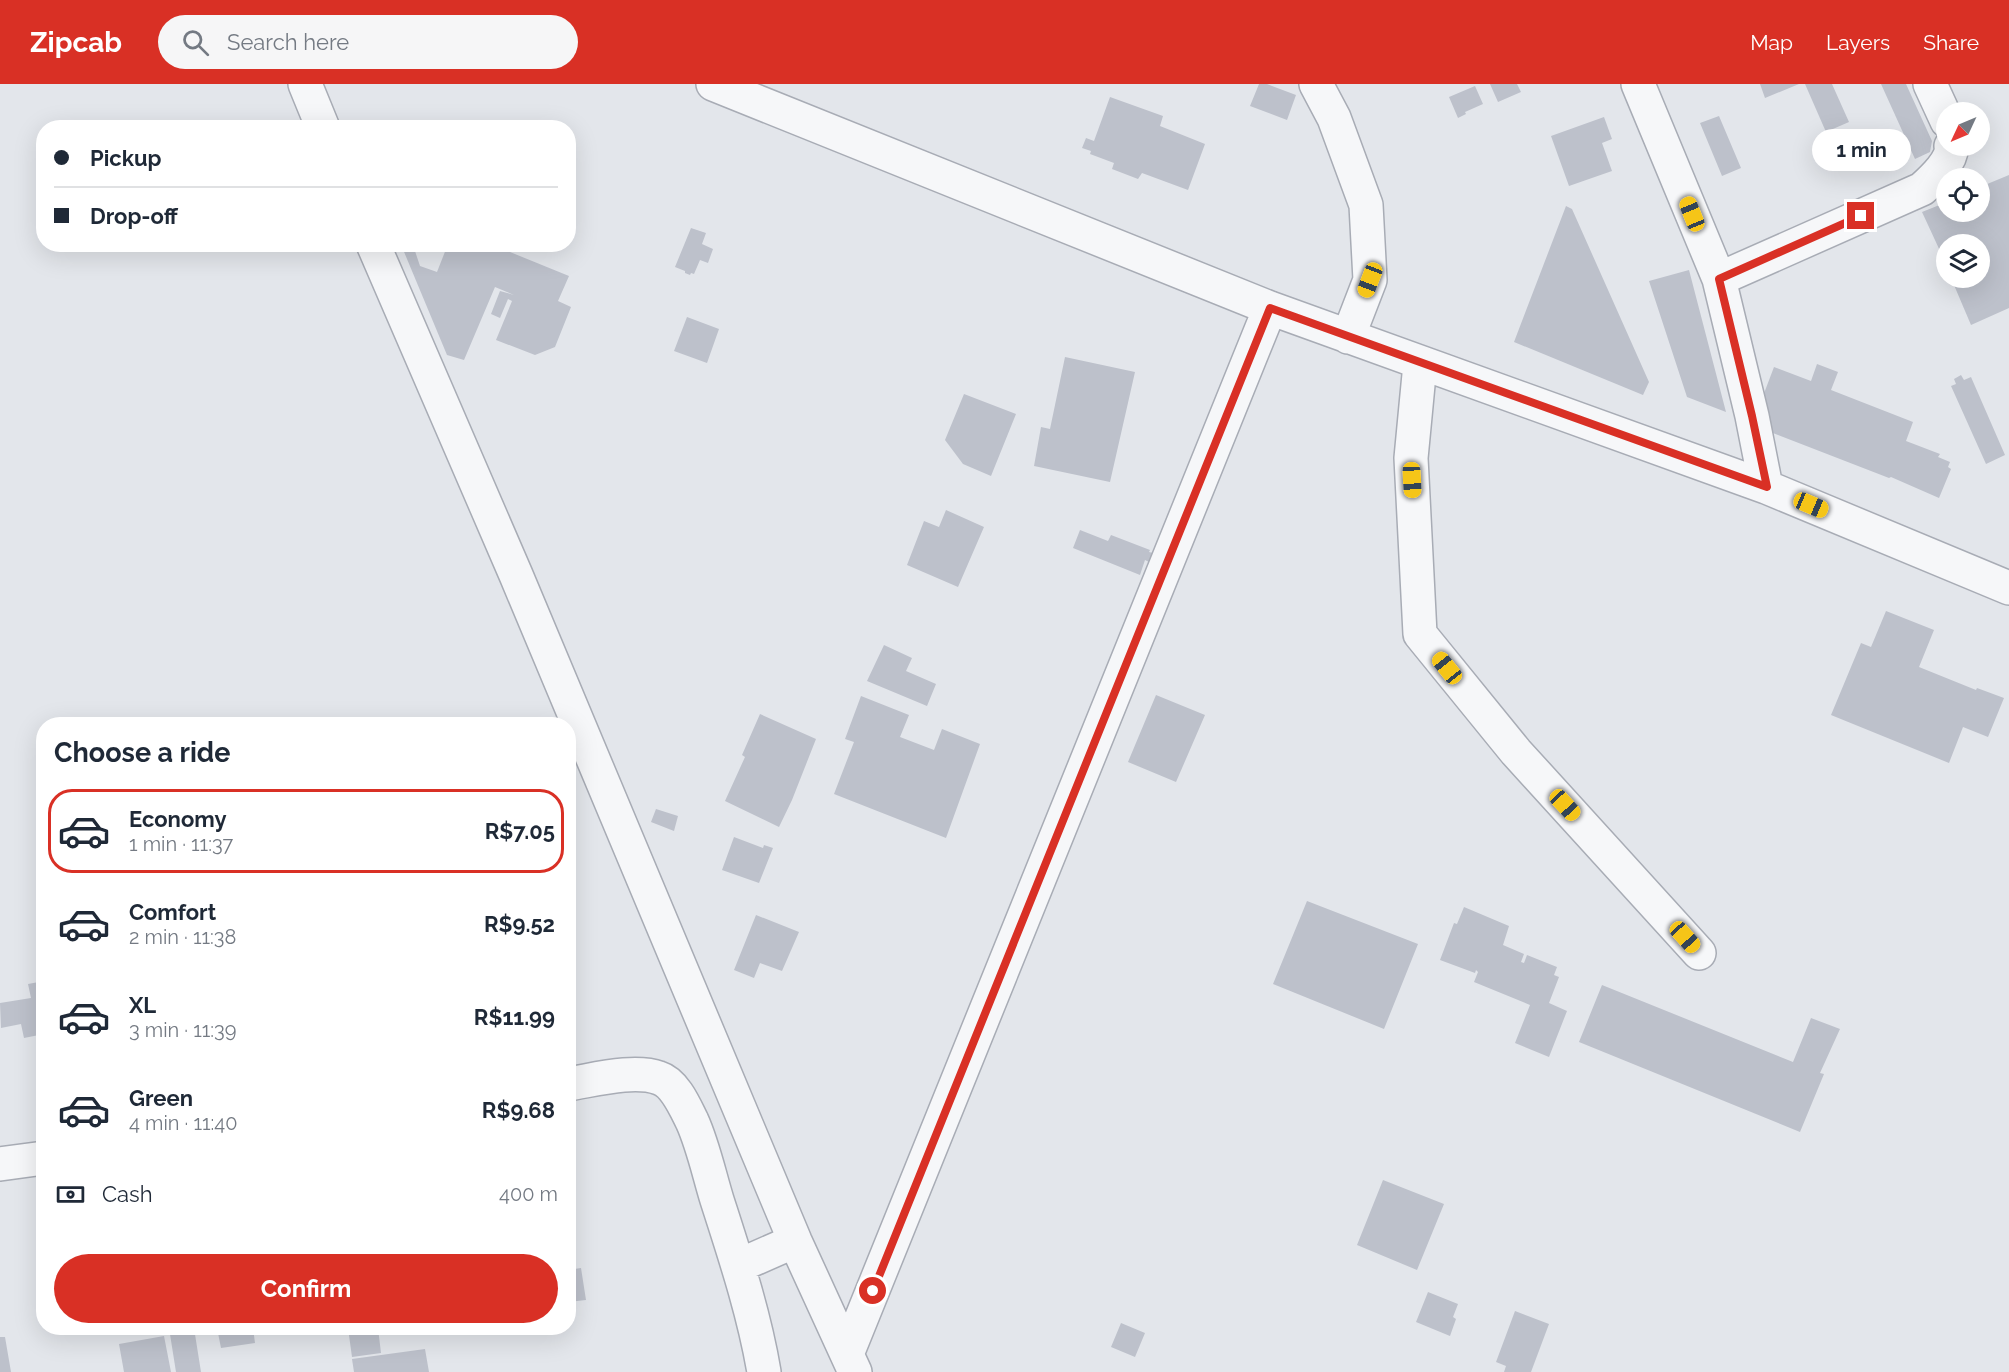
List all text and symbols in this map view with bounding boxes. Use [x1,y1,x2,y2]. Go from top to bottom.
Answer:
search box [158,15,578,69]
text: Zipcab [30,26,122,59]
icon: search [179,26,212,59]
text: Search here [227,29,349,55]
text: Map [1750,30,1793,55]
text: Layers [1826,30,1890,55]
text: Share [1923,30,1979,55]
north arrow [1936,102,1990,156]
map controls [1936,102,1990,288]
callout: 1 min [1812,129,1910,171]
text: 1 min [1836,138,1887,162]
text: Pickup [90,145,162,171]
button: locate [1936,168,1990,222]
car [1677,194,1707,234]
route end [1847,202,1874,229]
text: Drop-off [90,203,178,229]
button: layers [1936,234,1990,288]
car [1355,260,1385,300]
car [1402,462,1422,498]
car [1791,490,1831,520]
car [1429,648,1465,688]
text: Choose a ride [54,737,230,768]
car [1546,786,1584,824]
icon: car [57,804,111,858]
text: Economy [129,806,227,832]
text: R$7.05 [485,818,555,844]
text: 1 min · 11:37 [129,832,233,856]
icon: car [57,897,111,951]
text: Comfort [129,899,216,925]
text: R$9.52 [484,911,555,937]
car [1666,918,1704,956]
text: 2 min · 11:38 [129,925,236,949]
icon: car [57,990,111,1044]
text: XL [129,992,156,1018]
text: R$11.99 [474,1004,555,1030]
text: 3 min · 11:39 [129,1018,236,1042]
icon: car [57,1083,111,1137]
text: Green [129,1085,193,1111]
text: R$9.68 [482,1097,555,1123]
text: 4 min · 11:40 [129,1111,237,1135]
icon: cash [54,1178,87,1211]
text: Cash [102,1181,153,1207]
text: 400 m [499,1182,558,1206]
button: Confirm [54,1254,558,1323]
route start [859,1277,886,1304]

